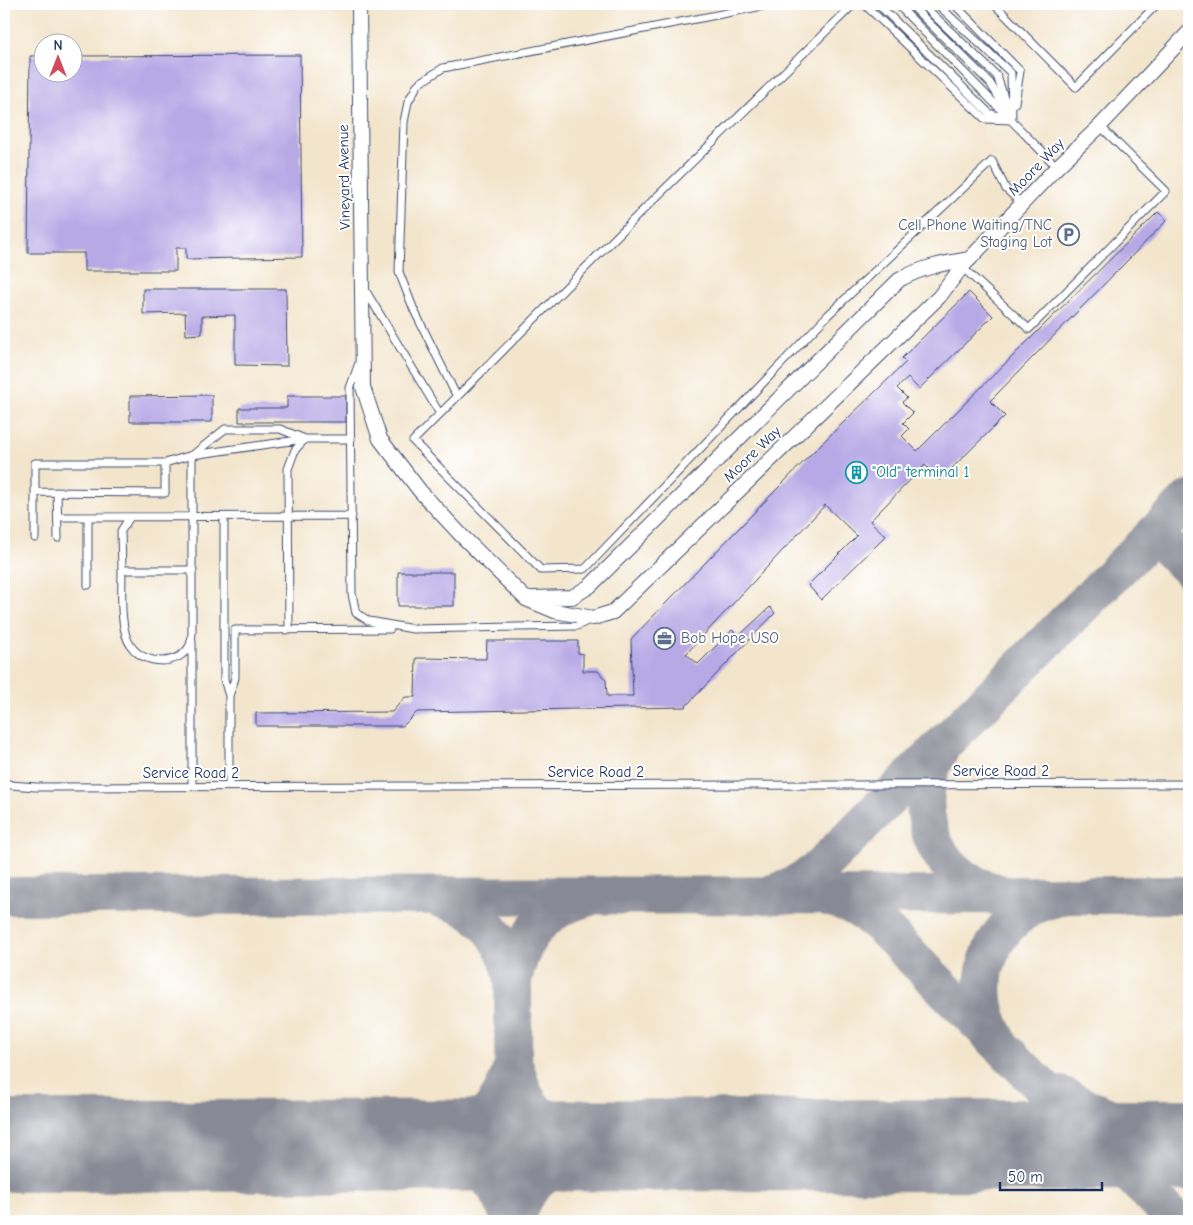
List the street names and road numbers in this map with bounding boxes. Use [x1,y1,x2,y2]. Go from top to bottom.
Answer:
street label: Vineyard Avenue [334,124,354,230]
street label: Moore Way [1004,134,1068,200]
street label: Moore Way [719,422,785,486]
street label: Service Road 2 [953,762,1049,780]
street label: Service Road 2 [548,763,644,781]
street label: Service Road 2 [143,764,239,782]

